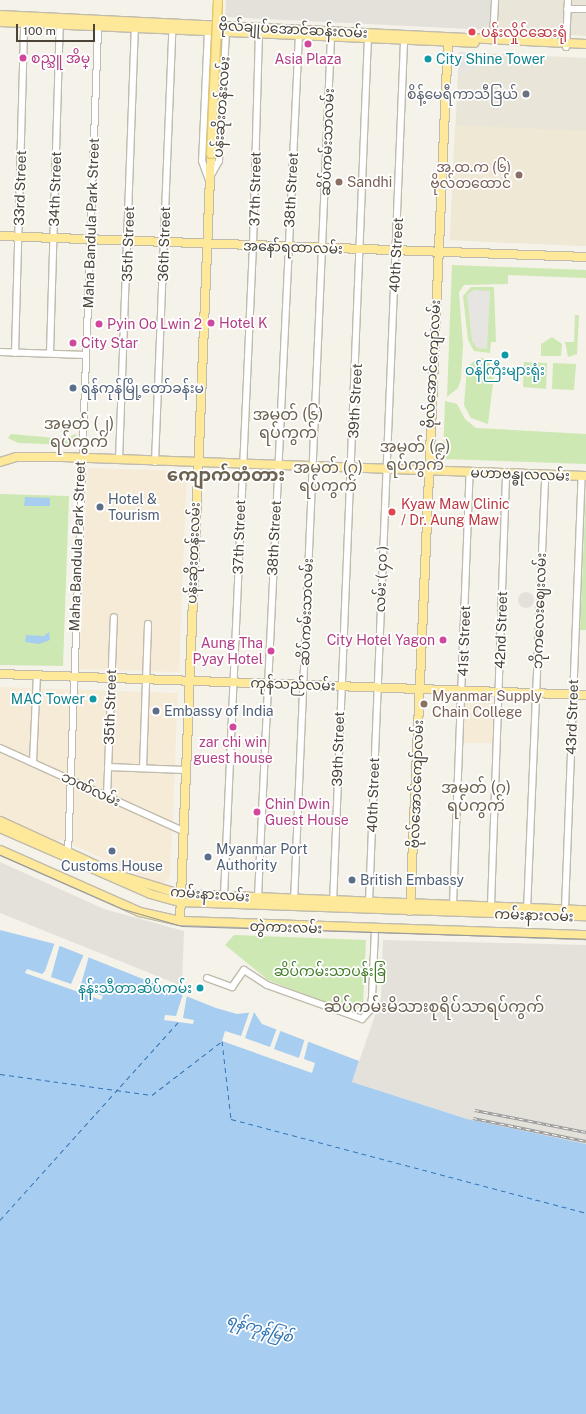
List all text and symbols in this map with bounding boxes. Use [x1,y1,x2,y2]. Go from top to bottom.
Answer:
scale bar [18,16,97,42]
street label: ဗိုလ်ချုပ်အောင်ဆန်းလမ်း [218,17,368,41]
text: 100 m [23,24,56,38]
place label: ပန်းလှိုင်ဆေးရုံ [481,24,567,40]
marker: ပန်းလှိုင်ဆေးရုံ [466,26,478,38]
marker: Asia Plaza [303,39,313,49]
place label: စည္သူ အိမ္ [31,50,90,66]
place label: Asia Plaza [275,51,341,67]
place label: City Shine Tower [436,51,545,67]
marker: စည္သူ အိမ္ [18,53,28,63]
marker: City Shine Tower [423,54,433,64]
street label: ပန်းဆိုးတန်းလမ်း [209,56,233,158]
place label: စိန့်မေရီကာသီဒြယ် [407,86,518,102]
street label: ဆိပ်ကမ်းသာလမ်း [317,88,337,196]
marker: စိန့်မေရီကာသီဒြယ် [521,89,531,99]
street label: Maha Bandula Park Street [80,137,102,309]
street label: 33rd Street [10,150,30,226]
street label: 34th Street [45,151,65,227]
street label: 37th Street [246,151,264,227]
street label: 38th Street [281,152,301,228]
place label: အ.ထ.က (၆) ဗိုလ်တထောင် [430,159,511,192]
marker: အ.ထ.က (၆) ဗိုလ်တထောင် [514,170,524,180]
place label: Sandhi [347,174,392,190]
marker: Sandhi [334,177,344,187]
street label: 35th Street [118,206,138,282]
street label: 36th Street [154,206,174,282]
street label: 40th Street [386,217,406,293]
street label: အနော်ရထာလမ်း [243,237,343,257]
street label: ဗိုလ်အောင်ကျော်လမ်း [420,299,444,429]
place label: Hotel K [219,315,268,331]
place label: Pyin Oo Lwin 2 [107,316,202,332]
marker: Hotel K [206,318,216,328]
marker: Pyin Oo Lwin 2 [94,319,104,329]
place label: City Star [81,335,138,351]
marker: City Star [68,338,78,348]
marker: ဝန်ကြီးများရုံး [500,350,510,360]
place label: ဝန်ကြီးများရုံး [465,362,545,378]
street label: 39th Street [345,363,365,439]
place label: ရန်ကုန်မြို့တော်ခန်းမ [81,380,204,396]
marker: ရန်ကုန်မြို့တော်ခန်းမ [68,383,78,393]
district label: အမှတ် (၆) ရပ်ကွက် [252,405,324,443]
district label: အမှတ် (၂) ရပ်ကွက် [44,414,114,452]
district label: အမှတ် (၉) ရပ်ကွက် [379,437,451,475]
district label: အမှတ် (၇) ရပ်ကွက် [293,458,363,496]
street label: Maha Bandula Park Street [66,460,88,632]
district label: ကျောက်တံတား [167,464,285,486]
street label: မဟာဗန္ဓုလလမ်း [470,464,570,484]
place label: Hotel & Tourism [108,491,160,524]
place label: Kyaw Maw Clinic / Dr. Aung Maw [401,496,510,528]
street label: 37th Street [229,499,249,575]
street label: 38th Street [264,500,284,576]
marker: Hotel & Tourism [95,502,105,512]
street label: ပန်းဆိုးတန်းလမ်း [183,502,203,604]
marker: Kyaw Maw Clinic / Dr. Aung Maw [386,506,398,518]
street label: လမ်း ( ၄၀ ) [371,545,391,613]
street label: ဘိုကလေးဈေးလမ်း [529,553,549,669]
street label: ဆိပ်ကမ်းသာလမ်း [296,558,316,666]
street label: 42nd Street [491,591,511,669]
street label: 41st Street [454,605,474,677]
place label: City Hotel Yagon [327,632,435,648]
place label: Aung Tha Pyay Hotel [192,635,263,668]
marker: City Hotel Yagon [438,635,448,645]
marker: Aung Tha Pyay Hotel [266,646,276,656]
street label: 35th Street [100,669,120,745]
street label: ကုန်သည်လမ်း [250,674,336,694]
street label: 43rd Street [562,679,582,755]
place label: Myanmar Supply Chain College [432,688,542,720]
place label: MAC Tower [11,691,85,707]
marker: MAC Tower [88,694,98,704]
marker: Myanmar Supply Chain College [419,699,429,709]
place label: Embassy of India [164,703,274,719]
marker: Embassy of India [151,706,161,716]
street label: 39th Street [328,711,348,787]
street label: ဗိုလ်အောင်ကျော်လမ်း [405,719,427,849]
marker: zar chi win guest house [228,722,238,732]
place label: zar chi win guest house [193,734,273,766]
street label: 40th Street [363,757,383,833]
street label: ဘဏ်လမ်း [59,768,123,810]
district label: အမှတ် (၇) ရပ်ကွက် [441,778,511,816]
place label: Chin Dwin Guest House [265,796,349,828]
marker: Chin Dwin Guest House [252,807,262,817]
place label: Myanmar Port Authority [216,841,308,874]
marker: Customs House [107,846,117,856]
marker: Myanmar Port Authority [203,852,213,862]
place label: Customs House [61,858,163,874]
place label: British Embassy [360,872,464,888]
marker: British Embassy [347,875,357,885]
street label: ကမ်းနားလမ်း [170,883,250,905]
street label: ကမ်းနားလမ်း [494,905,574,925]
street label: တွဲကားလမ်း [249,917,323,937]
park label: ဆိပ်ကမ်းသာပန်းခြံ [274,963,386,979]
place label: နန်းသီတာဆိပ်ကမ်း [78,980,192,996]
marker: နန်းသီတာဆိပ်ကမ်း [195,983,205,993]
district label: ဆိပ်ကမ်းမိသားစုရိပ်သာရပ်ကွက် [324,997,544,1017]
water label: ရန်ကုန်မြစ် [225,1310,295,1346]

